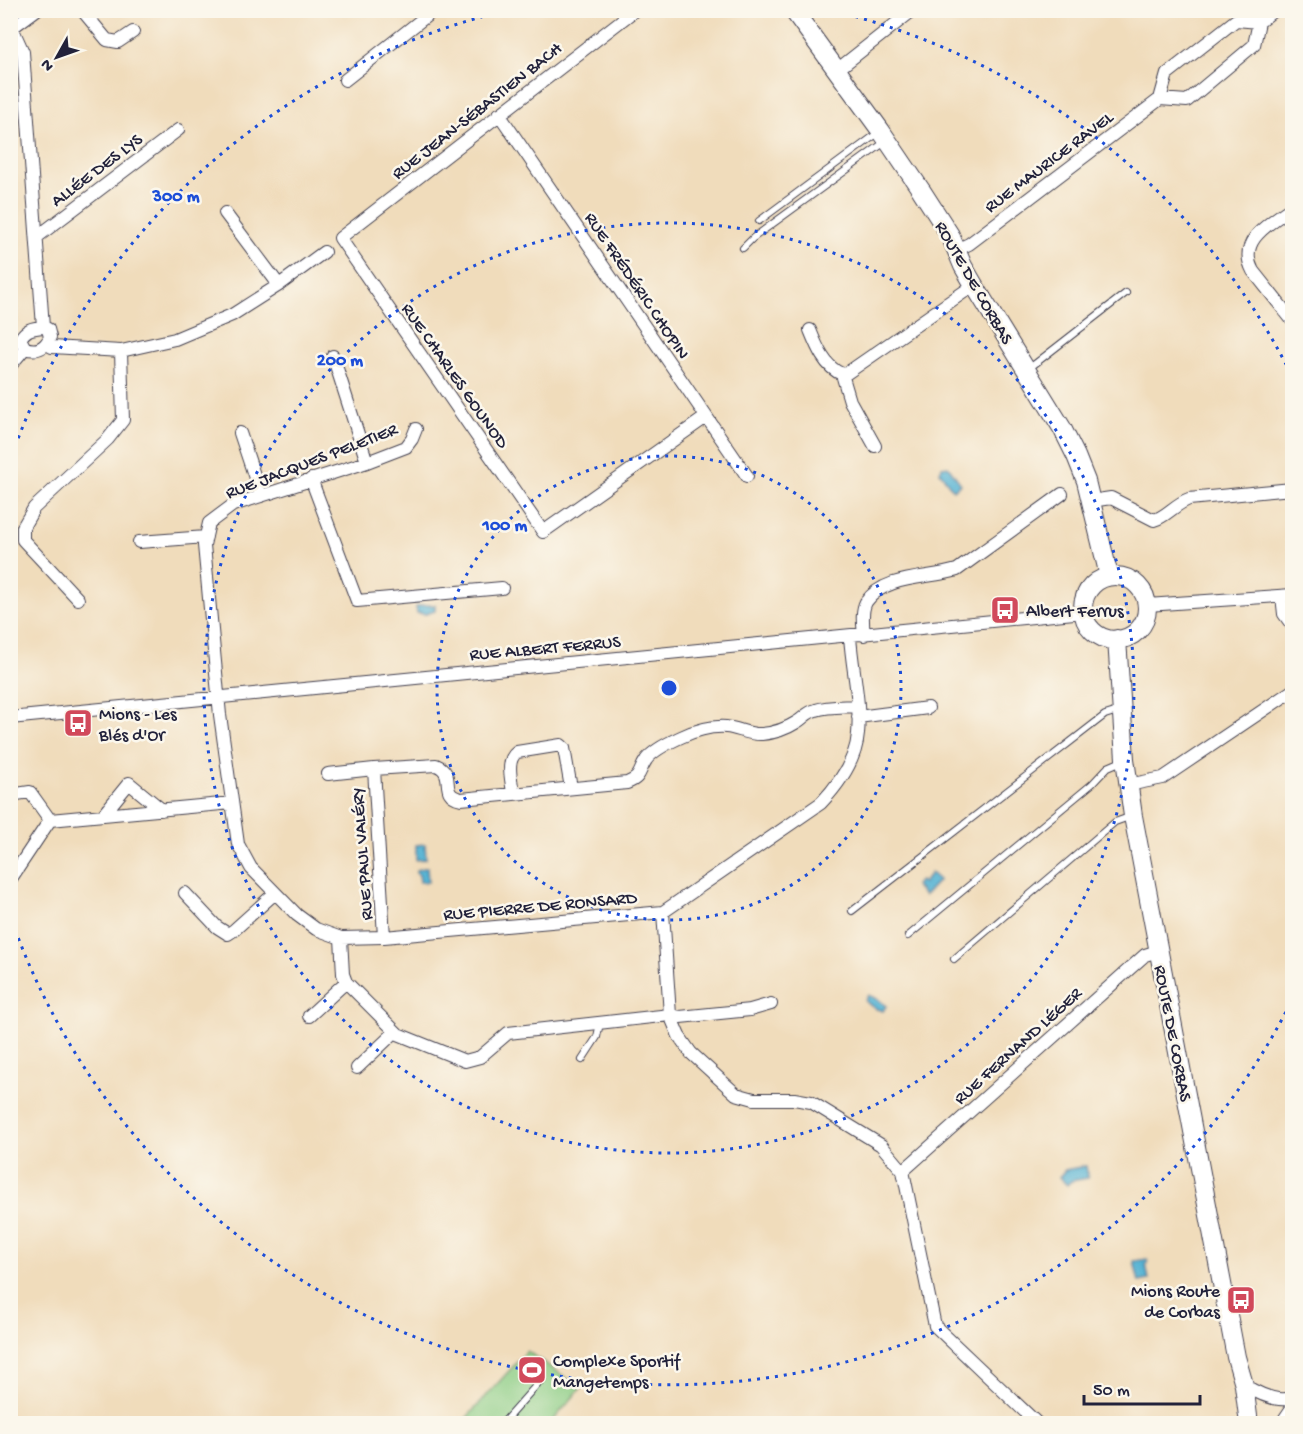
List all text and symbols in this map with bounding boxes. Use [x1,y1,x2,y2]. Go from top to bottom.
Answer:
north arrow [27,27,87,87]
street label: RUE JEAN-SÉBASTIEN BACH [388,39,567,185]
text: N [37,54,59,75]
street label: RUE MAURICE RAVEL [981,107,1119,218]
street label: ALLÉE DES LYS [48,129,148,212]
text: 300 m [152,187,200,208]
street label: RUE FRÉDÉRIC CHOPIN [579,209,693,364]
street label: ROUTE DE CORBAS [929,218,1017,349]
street label: RUE CHARLES GOUNOD [396,300,512,453]
text: 200 m [317,351,363,372]
street label: RUE JACQUES PELETIER [223,420,401,505]
text: 100 m [482,516,528,537]
bus stop icon: Albert Ferrus [989,594,1021,626]
place label: Albert Ferrus [1026,602,1125,623]
street label: RUE ALBERT FERRUS [469,632,622,667]
centre of rings [659,678,679,698]
place label: Mions - Les Blés d'Or [98,705,178,747]
bus stop icon: Mions - Les Blés d'Or [62,707,94,739]
street label: RUE PAUL VALÉRY [348,787,379,921]
street label: RUE PIERRE DE RONSARD [442,889,638,926]
street label: ROUTE DE CORBAS [1148,964,1195,1104]
street label: RUE FERNAND LÉGER [950,983,1087,1110]
place label: Mions Route de Corbas [1131,1282,1221,1324]
bus stop icon: Mions Route de Corbas [1225,1284,1257,1316]
place label: Complexe Sportif Mangetemps [553,1352,681,1394]
sports icon: Complexe Sportif Mangetemps [516,1354,548,1386]
scale bar [1084,1368,1200,1406]
text: 50 m [1093,1381,1130,1402]

